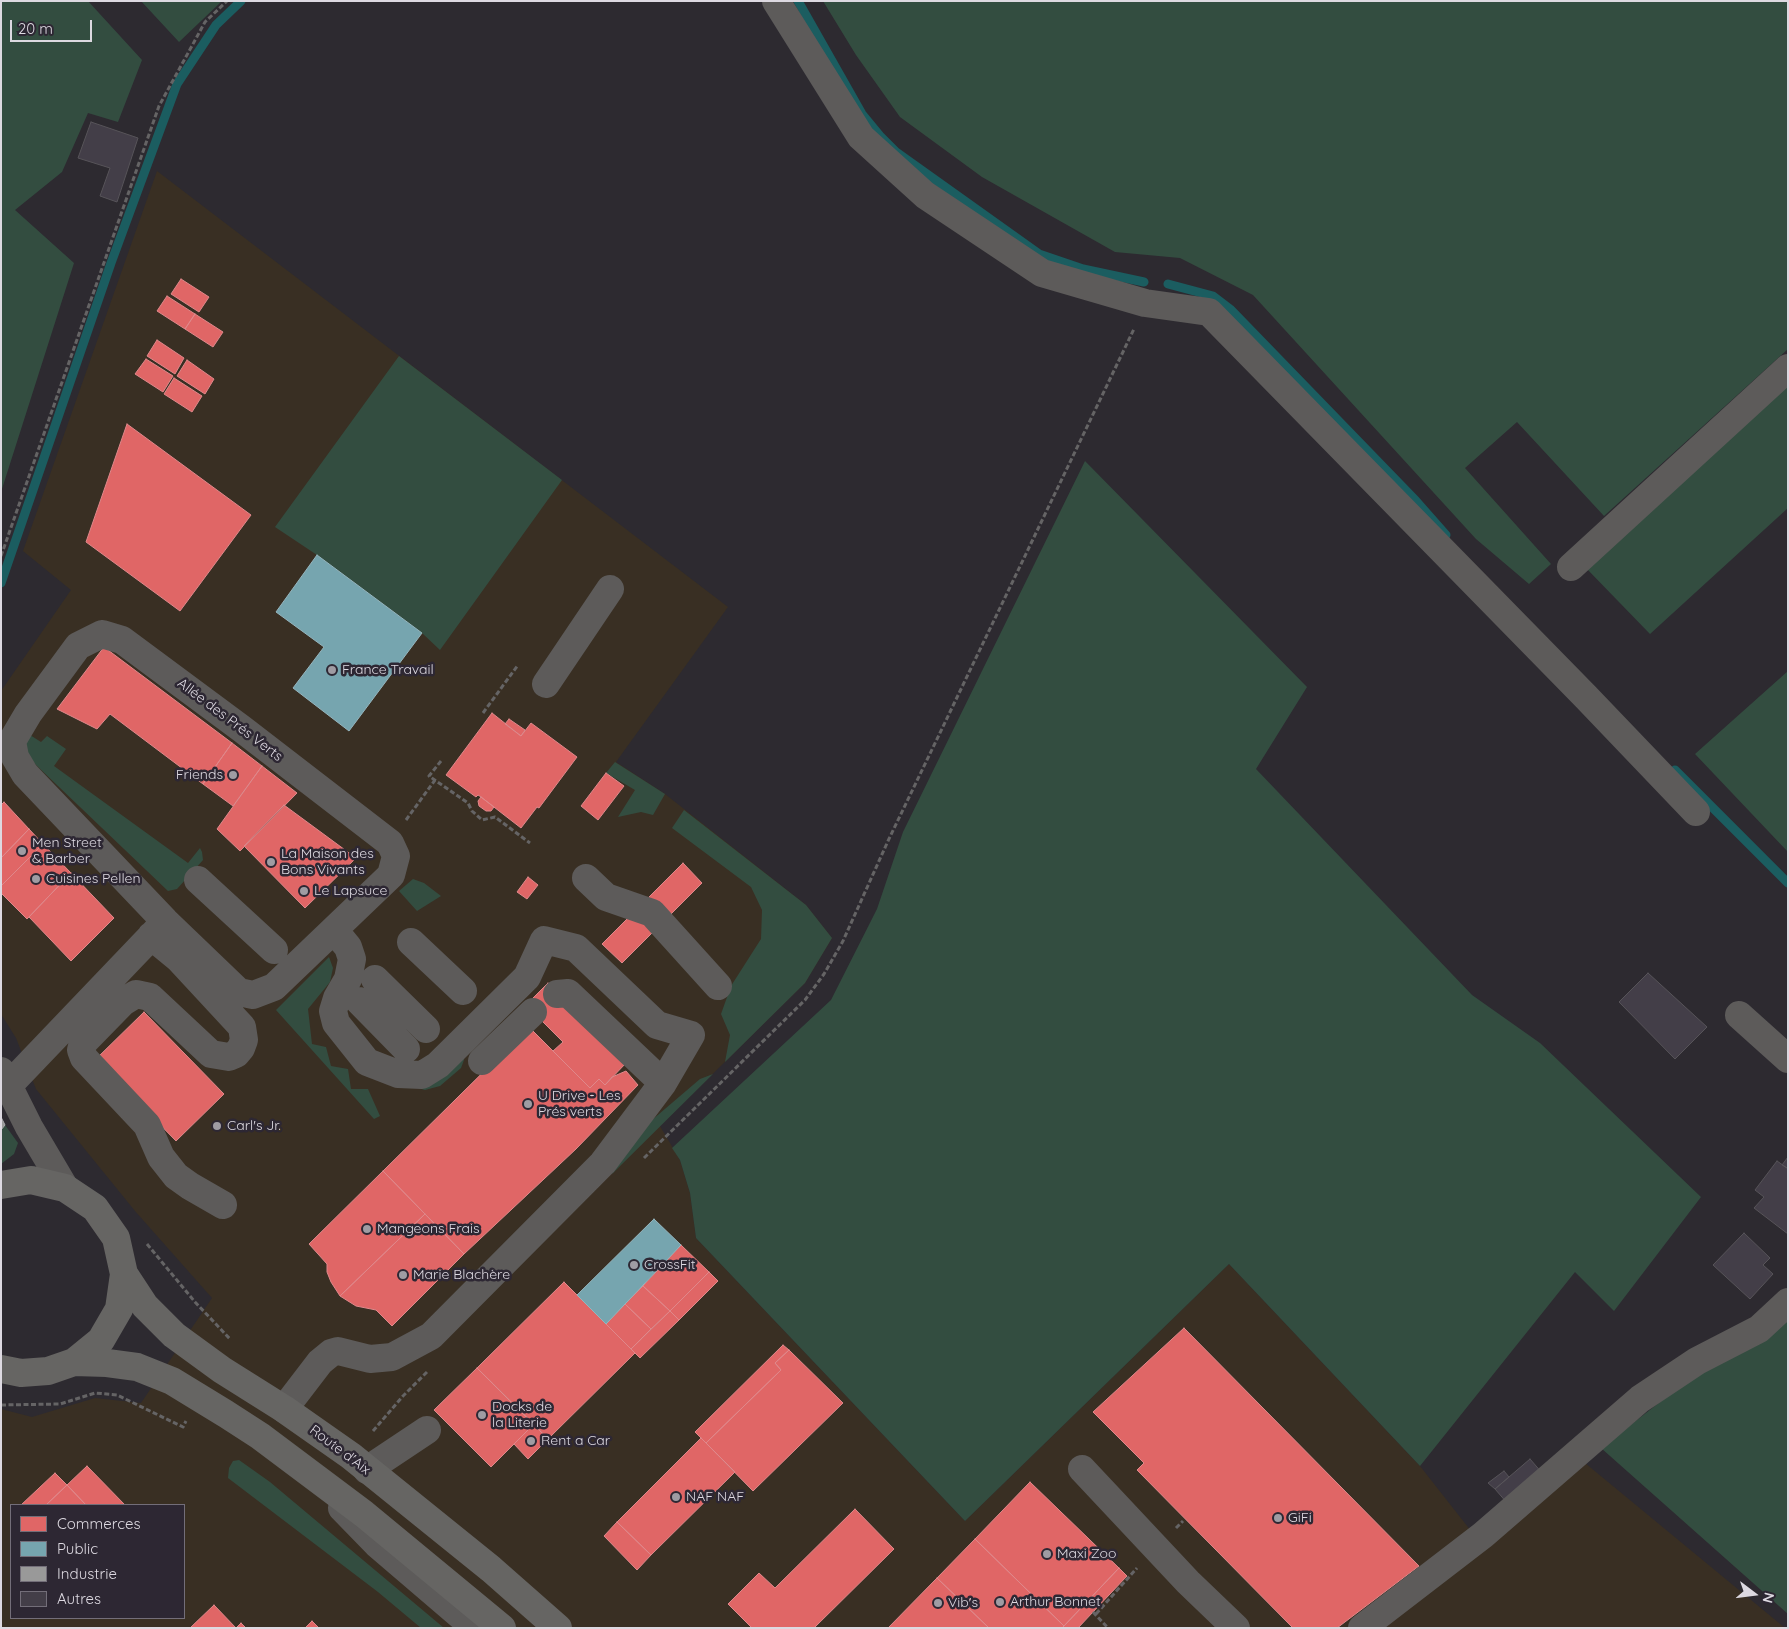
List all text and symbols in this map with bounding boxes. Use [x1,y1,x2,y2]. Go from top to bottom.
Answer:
scale bar [12,10,95,42]
text: 20 m [18,19,53,38]
place label: France Travail [342,662,434,678]
marker: France Travail [326,664,338,676]
street label: Allée des Prés Verts [174,675,286,765]
place label: Friends [176,767,223,783]
marker: Friends [227,769,239,781]
place label: Men Street & Barber [32,835,102,868]
marker: Men Street & Barber [16,845,28,857]
place label: La Maison des Bons Vivants [281,846,374,879]
marker: La Maison des Bons Vivants [265,856,277,868]
place label: Cuisines Pellen [46,871,140,887]
marker: Cuisines Pellen [30,873,42,885]
place label: Le Lapsuce [314,883,387,899]
marker: Le Lapsuce [298,885,310,897]
place label: U Drive - Les Prés verts [538,1088,621,1120]
marker: U Drive - Les Prés verts [522,1098,534,1110]
place label: Carl's Jr. [227,1118,281,1134]
marker: Carl's Jr. [211,1120,223,1132]
place label: Mangeons Frais [377,1221,480,1237]
marker: Mangeons Frais [361,1223,373,1235]
place label: CrossFit [644,1257,695,1273]
marker: CrossFit [628,1259,640,1271]
place label: Marie Blachère [413,1267,510,1283]
marker: Marie Blachère [397,1269,409,1281]
place label: Docks de la Literie [492,1399,552,1431]
marker: Docks de la Literie [476,1409,488,1421]
street label: Route d'Aix [306,1422,374,1478]
place label: Rent a Car [541,1433,610,1449]
marker: Rent a Car [525,1435,537,1447]
place label: NAF NAF [686,1489,744,1505]
marker: NAF NAF [670,1491,682,1503]
legend [10,1504,185,1619]
place label: GiFi [1288,1510,1312,1526]
marker: GiFi [1272,1512,1284,1524]
text: Commerces [57,1514,140,1533]
text: Public [57,1539,98,1558]
place label: Maxi Zoo [1057,1546,1117,1562]
marker: Maxi Zoo [1041,1548,1053,1560]
text: Industrie [57,1564,117,1583]
north arrow [1729,1569,1779,1619]
text: Autres [57,1589,101,1608]
text: N [1758,1591,1779,1605]
place label: Arthur Bonnet [1010,1594,1101,1610]
place label: Vib's [948,1595,978,1611]
marker: Arthur Bonnet [994,1596,1006,1608]
marker: Vib's [932,1597,944,1609]

